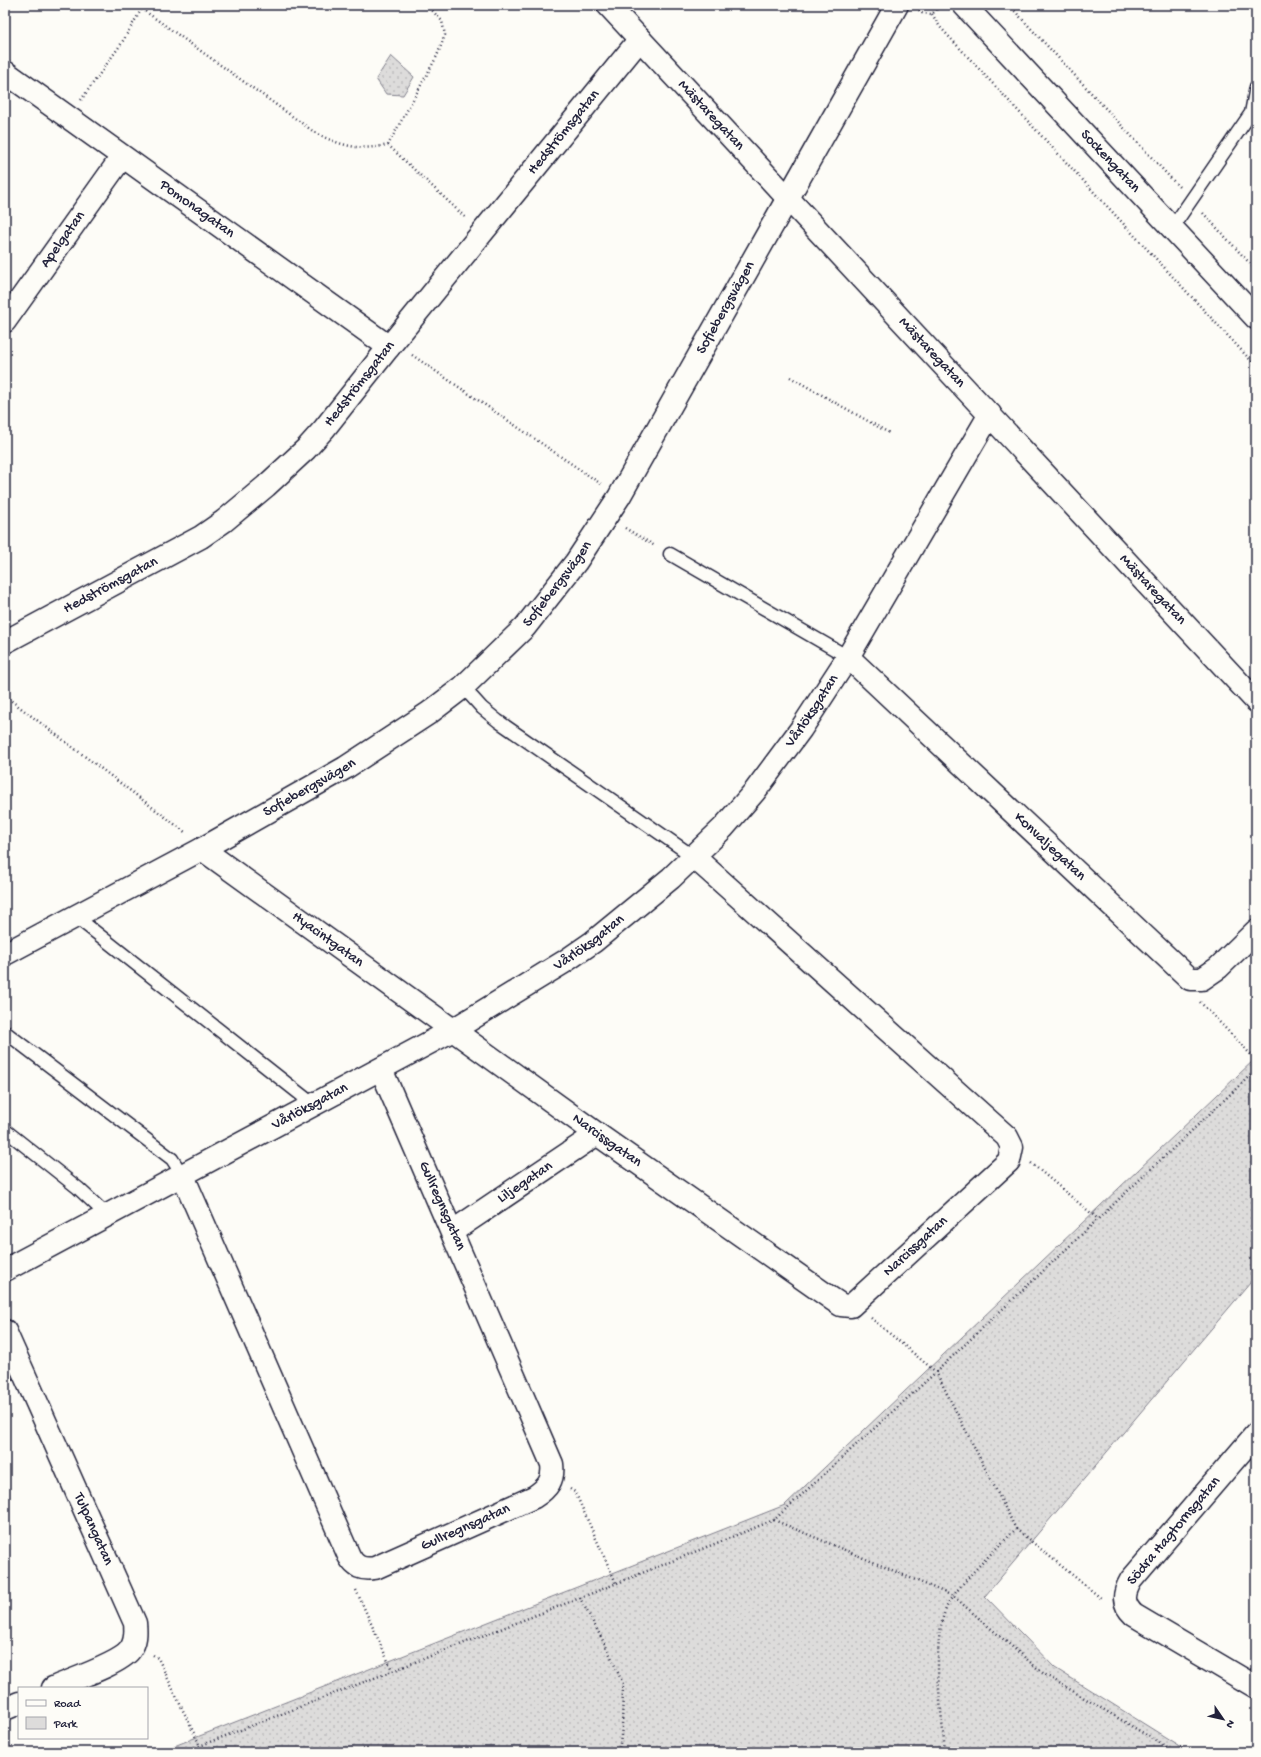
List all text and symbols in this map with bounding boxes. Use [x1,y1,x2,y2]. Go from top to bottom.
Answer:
street label: Mästaregatan [674,76,748,155]
street label: Hedströmsgatan [524,86,604,179]
street label: Sockengatan [1076,126,1144,197]
street label: Pomonagatan [155,176,238,242]
street label: Apelgatan [37,208,90,272]
street label: Sofiebergsvägen [693,258,759,357]
street label: Mästaregatan [894,313,969,392]
street label: Hedströmsgatan [320,337,399,430]
street label: Sofiebergsvägen [519,538,596,631]
street label: Mästaregatan [1115,551,1190,629]
street label: Hedströmsgatan [60,553,161,618]
street label: Vårlöksgatan [781,671,843,752]
street label: Sofiebergsvägen [260,754,359,821]
street label: Konvaljegatan [1010,809,1089,885]
street label: Hyacintgatan [288,908,367,972]
street label: Vårlöksgatan [550,911,628,976]
street label: Vårlöksgatan [268,1079,351,1135]
street label: Narcissgatan [568,1110,645,1172]
street label: Liljegatan [494,1157,556,1207]
street label: Gullregnsgatan [414,1159,470,1253]
street label: Narcissgatan [880,1212,952,1281]
street label: Södra Hagtornsgatan [1123,1473,1225,1589]
street label: Tulpangatan [69,1489,117,1568]
street label: Gullregnsgatan [418,1500,513,1555]
legend [18,1687,148,1739]
text: Road [54,1698,81,1712]
north arrow [1203,1699,1243,1739]
text: N [1223,1717,1237,1730]
text: Park [53,1718,79,1732]

